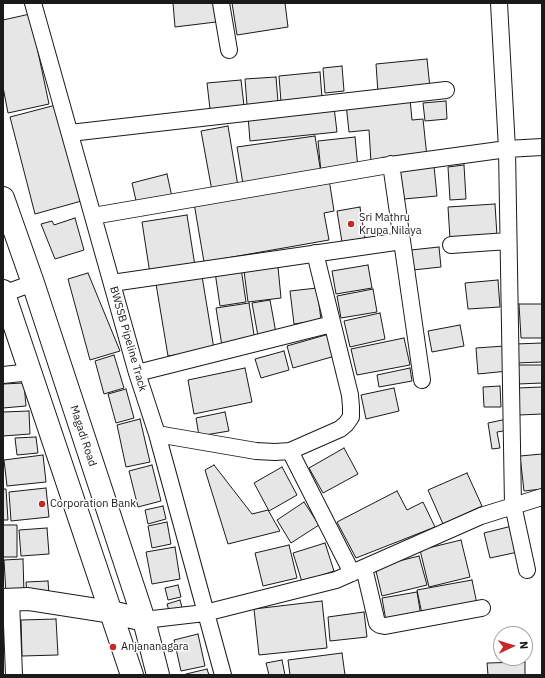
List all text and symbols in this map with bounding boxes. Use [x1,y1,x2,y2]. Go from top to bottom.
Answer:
place label: Sri Mathru Krupa Nilaya [359,211,422,237]
marker: Sri Mathru Krupa Nilaya [346,219,356,229]
street label: BWSSB Pipeline Track [107,285,149,393]
street label: Magadi Road [67,404,99,468]
place label: Corporation Bank [50,497,136,511]
marker: Corporation Bank [37,499,47,509]
north arrow [493,626,533,666]
place label: Anjananagara [121,640,189,654]
text: N [517,641,531,650]
marker: Anjananagara [108,642,118,652]

